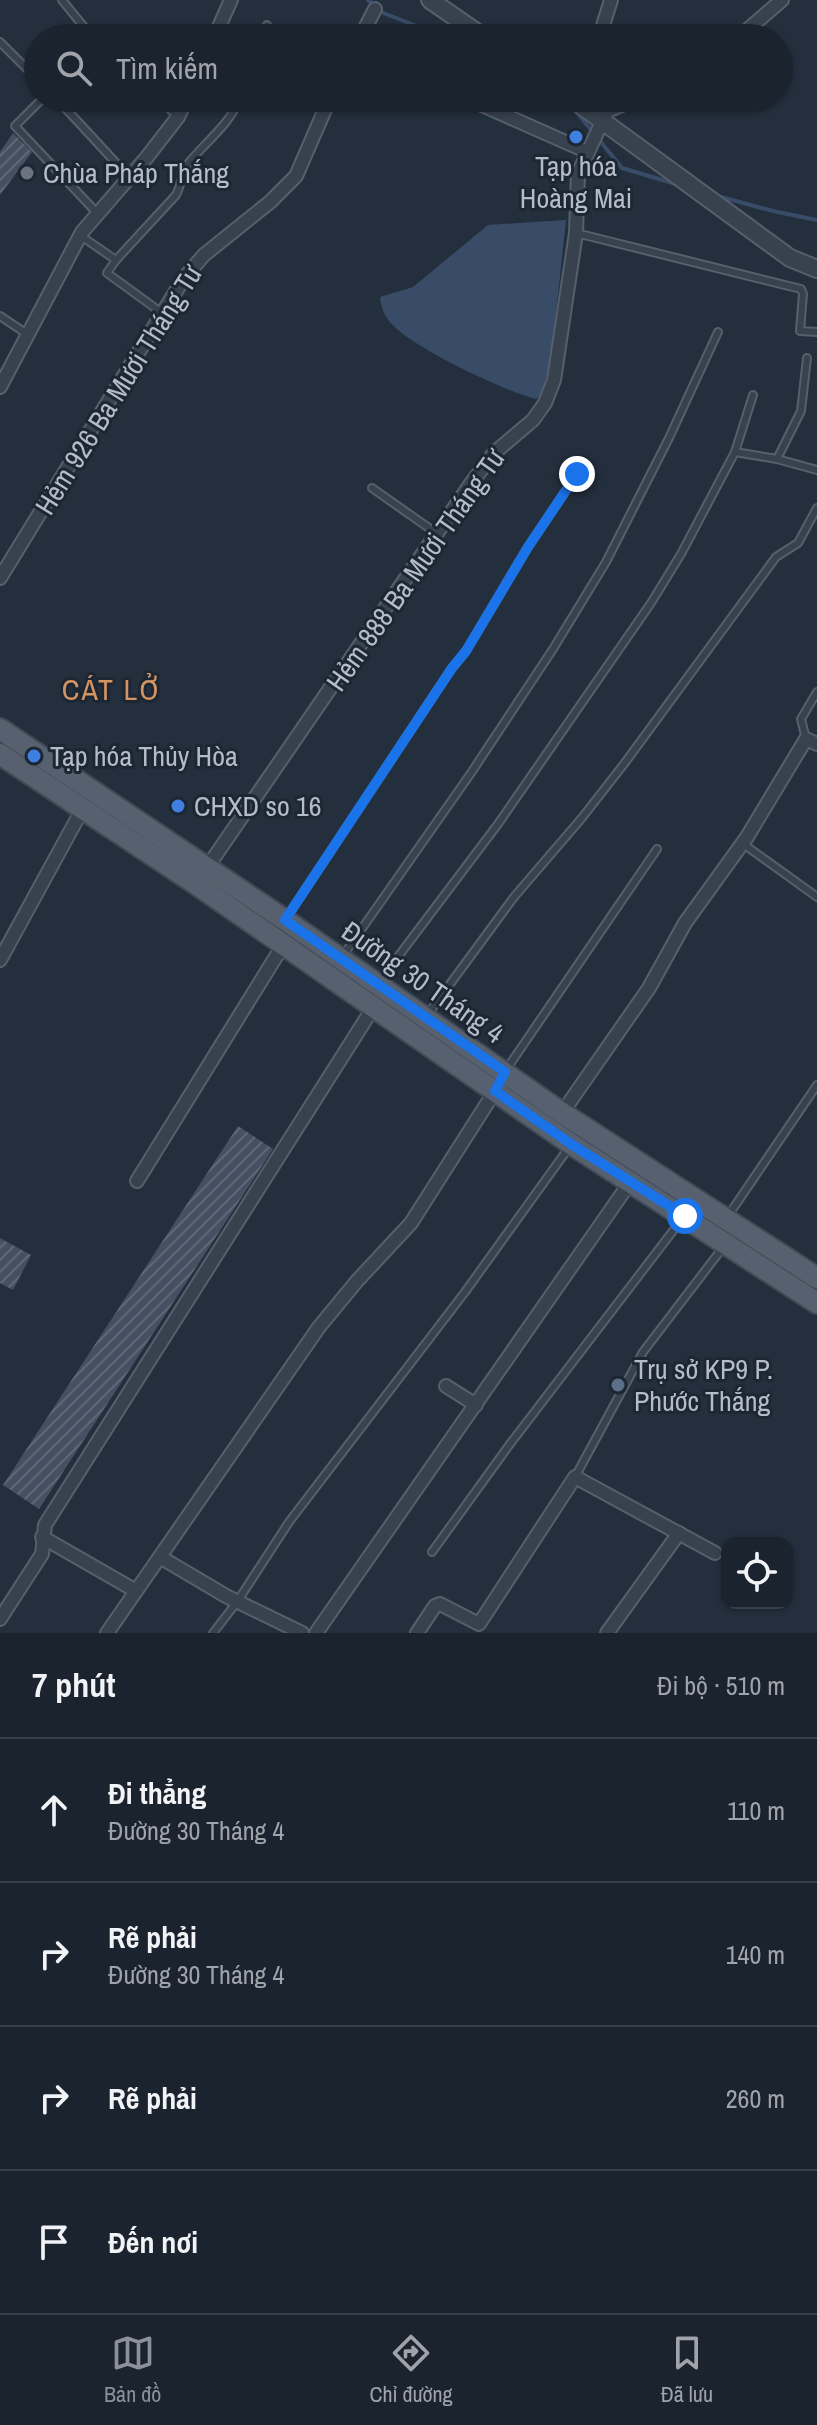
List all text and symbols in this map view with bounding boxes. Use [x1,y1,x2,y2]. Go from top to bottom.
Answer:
search box [24,24,793,112]
icon: search [52,46,96,90]
text: Tìm kiếm [116,48,218,88]
marker: Tạp hóa Hoàng Mai [567,128,585,146]
place label: Tạp hóa Hoàng Mai [520,147,632,217]
place label: Chùa Pháp Thắng [43,154,229,192]
marker: Chùa Pháp Thắng [18,164,36,182]
street label: Hẻm 926 Ba Mươi Tháng Tư [26,257,211,522]
street label: Hẻm 888 Ba Mươi Tháng Tư [317,441,514,698]
route end [559,456,595,492]
district label: CÁT LỞ [62,669,160,709]
place label: Tạp hóa Thủy Hòa [50,737,238,775]
marker: Tạp hóa Thủy Hòa [25,747,43,765]
place label: CHXD so 16 [194,787,322,825]
marker: CHXD so 16 [169,797,187,815]
street label: Đường 30 Tháng 4 [334,912,512,1052]
route start [667,1198,703,1234]
place label: Trụ sở KP9 P. Phước Thắng [634,1350,773,1420]
marker: Trụ sở KP9 P. Phước Thắng [609,1376,627,1394]
map controls [721,1537,793,1609]
button: locate [721,1537,793,1609]
text: 7 phút [32,1662,116,1708]
text: Đi bộ · 510 m [657,1668,785,1703]
text: Đi thẳng [108,1773,206,1813]
icon: ahead [32,1788,76,1832]
text: 110 m [727,1793,785,1828]
text: Đường 30 Tháng 4 [108,1813,284,1848]
text: Rẽ phải [108,1917,197,1957]
icon: right [32,1932,76,1976]
text: 140 m [726,1937,785,1972]
text: Đường 30 Tháng 4 [108,1957,284,1992]
icon: right [32,2076,76,2120]
text: Rẽ phải [108,2078,197,2118]
text: 260 m [726,2081,785,2116]
icon: arrive [32,2220,76,2264]
text: Đến nơi [108,2222,198,2262]
tab: Bản đồ [104,2331,161,2409]
tab: Chỉ đường [369,2331,453,2409]
tab: Đã lưu [661,2331,713,2409]

